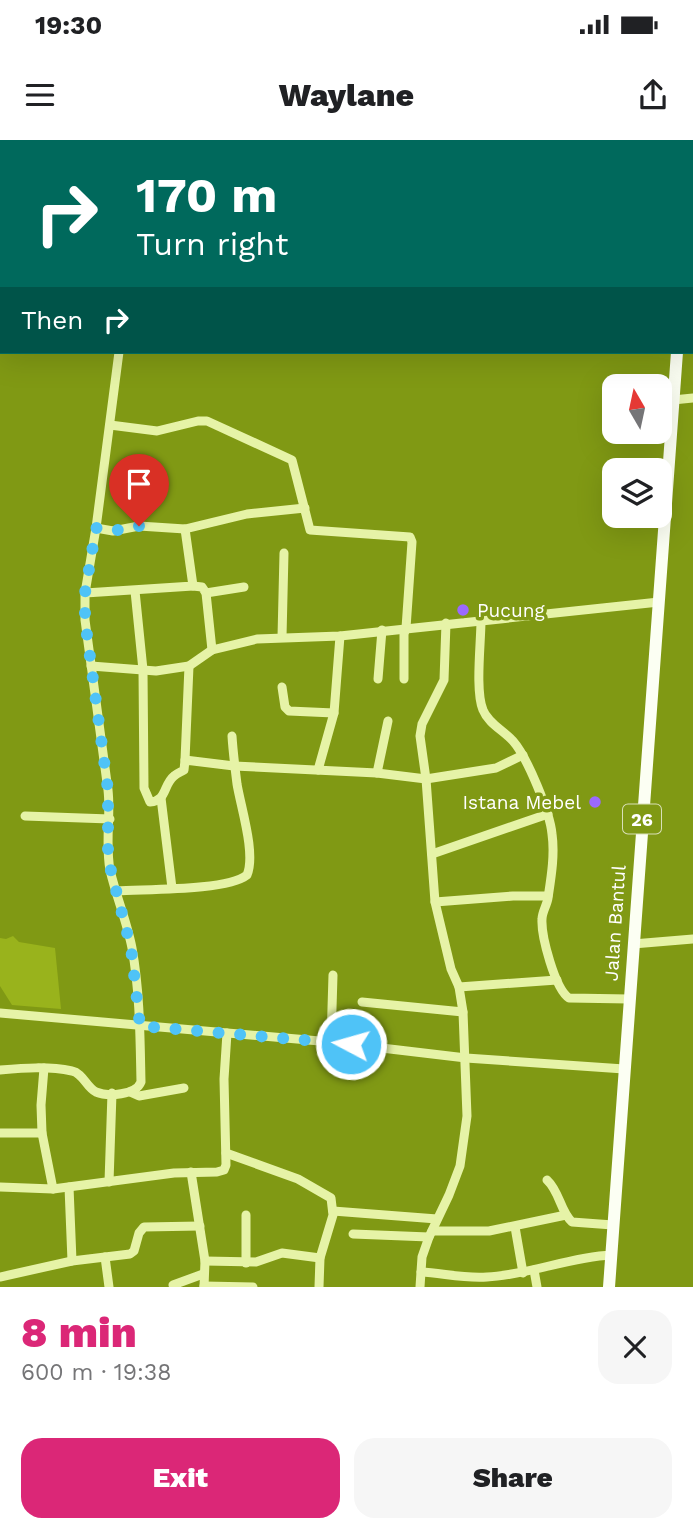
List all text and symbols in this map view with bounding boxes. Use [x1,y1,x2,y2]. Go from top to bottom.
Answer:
text: 19:30 [35,10,102,40]
icon: menu [21,76,59,114]
text: Waylane [279,76,414,114]
icon: share [634,76,672,114]
text: 170 m [136,166,277,224]
icon: right [21,168,112,259]
text: Turn right [136,225,288,263]
icon: right [97,301,135,339]
text: Then [21,305,83,335]
north arrow [602,374,672,444]
map controls [602,374,672,528]
pin [109,454,169,526]
button: layers [602,458,672,528]
icon: arrive [120,465,158,503]
place label: Pucung [477,599,545,622]
marker: Pucung [455,602,471,618]
place label: Istana Mebel [463,791,581,814]
marker: Istana Mebel [587,794,603,810]
road number: 26 [623,804,661,834]
street label: Jalan Bantul [599,864,631,982]
position arrow [314,1007,388,1081]
text: 8 min [21,1308,137,1357]
button: close [598,1310,672,1384]
text: 600 m · 19:38 [21,1359,171,1386]
button: Exit [21,1438,340,1518]
button: Share [354,1438,672,1518]

